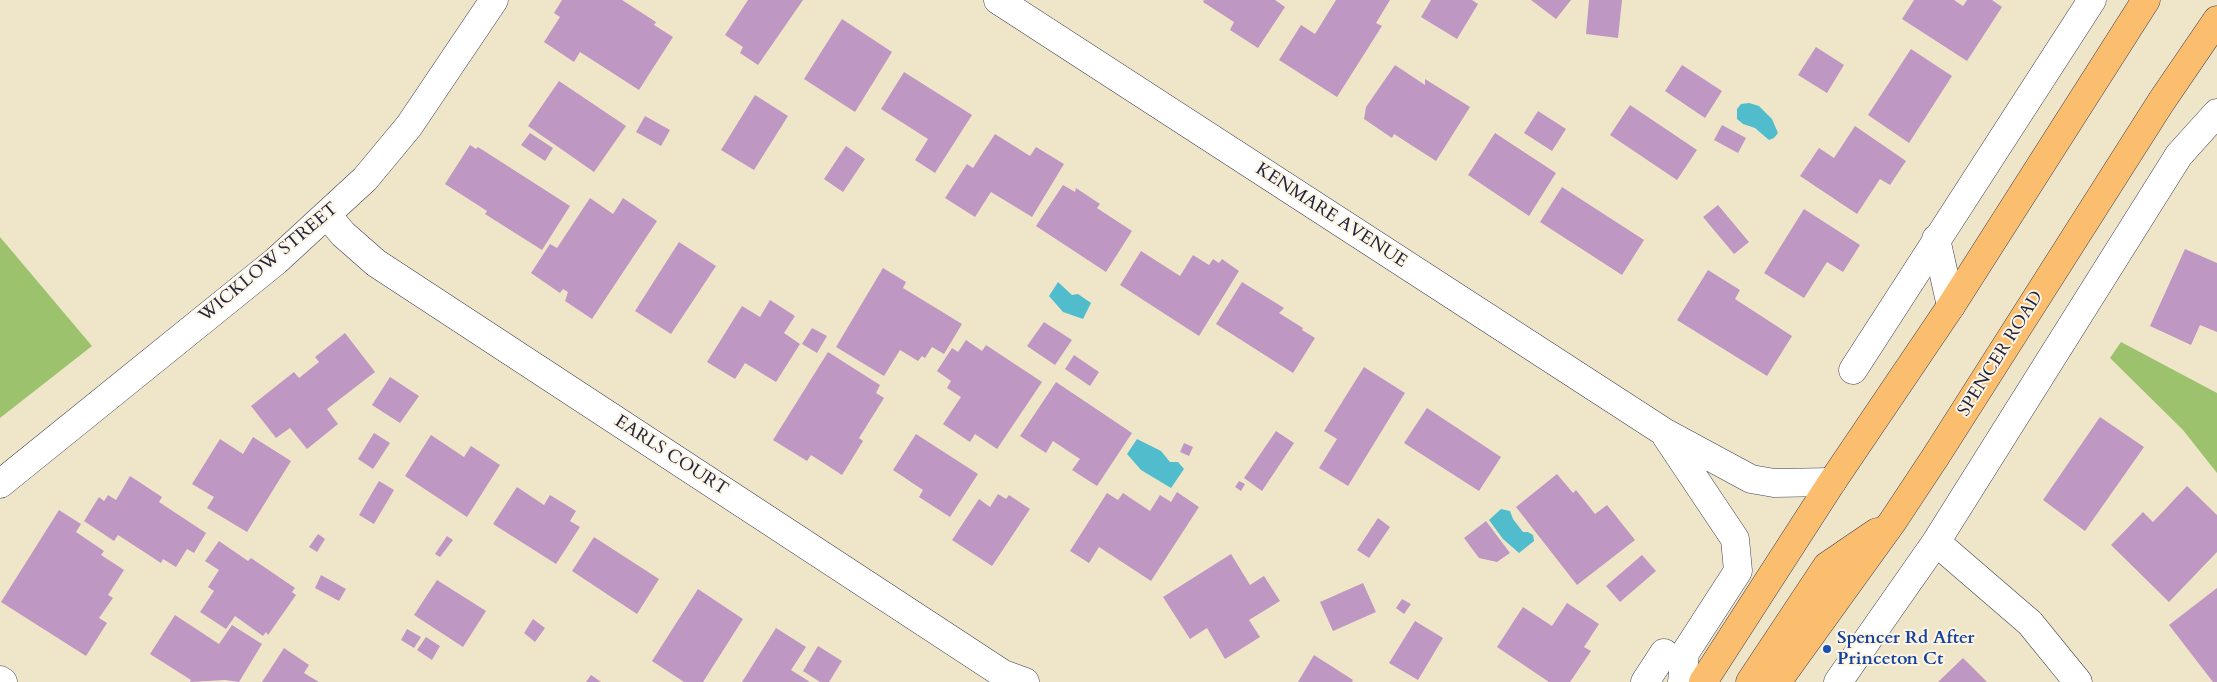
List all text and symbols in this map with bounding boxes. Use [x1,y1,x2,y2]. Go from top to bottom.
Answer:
street label: KENMARE AVENUE [1251,159,1411,273]
street label: WICKLOW STREET [195,199,343,327]
street label: SPENCER ROAD [1954,287,2048,421]
street label: EARLS COURT [610,411,732,501]
place label: Spencer Rd After Princeton Ct [1837,628,1975,670]
marker: Spencer Rd After Princeton Ct [1821,643,1833,655]

